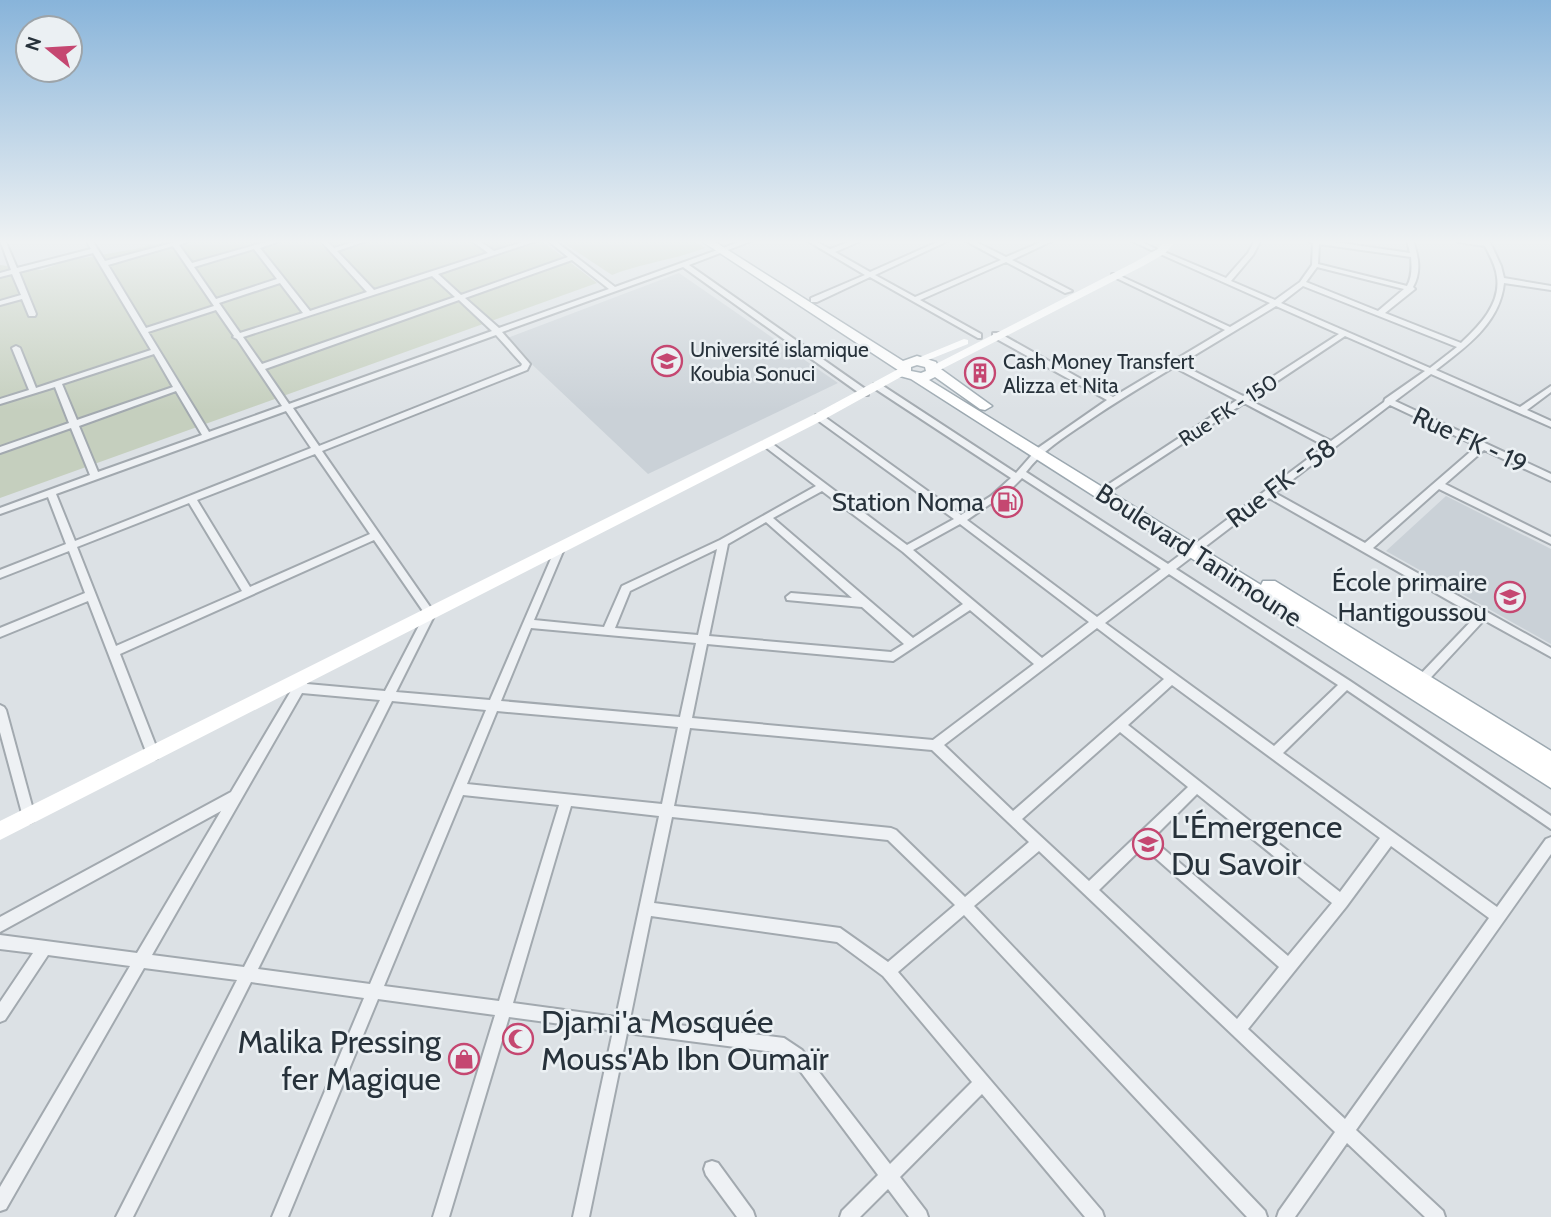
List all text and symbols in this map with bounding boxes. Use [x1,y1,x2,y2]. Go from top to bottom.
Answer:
north arrow [14,14,84,84]
text: N [20,34,46,54]
place label: Université islamique Koubia Sonuci [690,337,869,386]
school or university icon: Université islamique Koubia Sonuci [650,344,684,378]
place label: Cash Money Transfert Alizza et Nita [1003,349,1194,398]
building icon: Cash Money Transfert Alizza et Nita [963,356,997,390]
street label: Rue FK - 150 [1174,369,1282,451]
street label: Rue FK - 19 [1408,400,1532,480]
street label: Rue FK - 58 [1220,431,1342,535]
street label: Boulevard Tanimoune [1090,476,1308,634]
fuel station icon: Station Noma [990,485,1024,519]
place label: Station Noma [832,486,985,518]
place label: École primaire Hantigoussou [1332,566,1487,628]
school or university icon: École primaire Hantigoussou [1493,580,1527,614]
place label: L'Émergence Du Savoir [1171,807,1342,883]
school or university icon: L'Émergence Du Savoir [1131,827,1165,861]
place label: Djami'a Mosquée Mouss'Ab Ibn Oumaïr [541,1002,829,1078]
place label: Malika Pressing fer Magique [238,1022,442,1098]
mosque icon: Djami'a Mosquée Mouss'Ab Ibn Oumaïr [501,1022,535,1056]
shop icon: Malika Pressing fer Magique [447,1042,481,1076]

